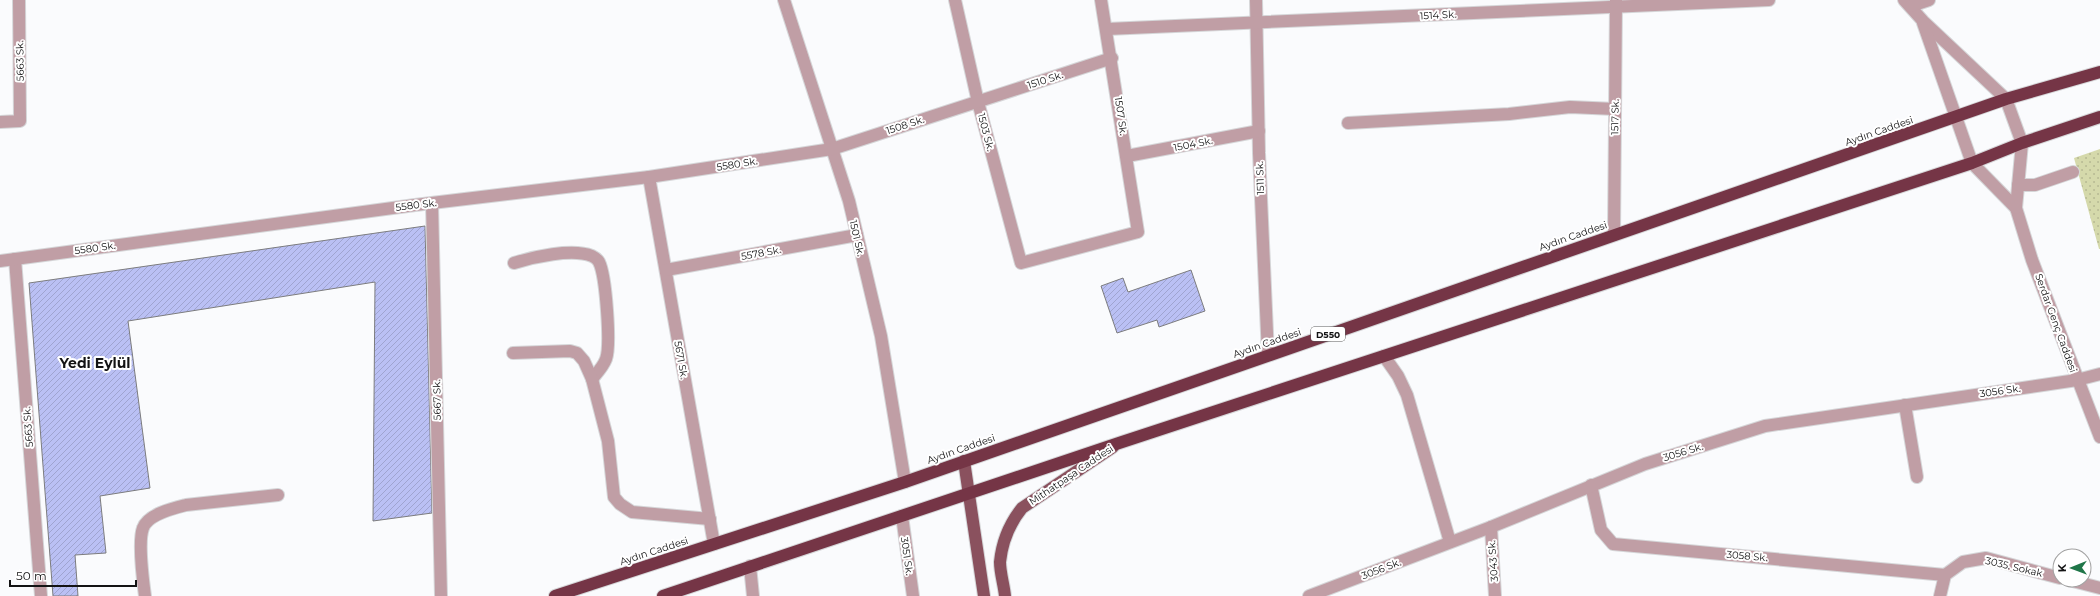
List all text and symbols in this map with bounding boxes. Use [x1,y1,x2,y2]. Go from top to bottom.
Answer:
street label: 1514 Sk. [1419,8,1457,22]
street label: 5663 Sk. [13,41,27,81]
street label: 1510 Sk. [1026,68,1064,92]
street label: 1507 Sk. [1112,96,1130,136]
street label: 1517 Sk. [1608,99,1622,135]
street label: 1503 Sk. [975,112,997,152]
street label: 1508 Sk. [884,113,926,137]
street label: Aydın Caddesi [1843,113,1915,149]
street label: 1504 Sk. [1172,134,1214,154]
street label: 5580 Sk. [716,154,758,174]
street label: 1511 Sk. [1253,161,1267,195]
street label: 5580 Sk. [395,196,437,214]
street label: Aydın Caddesi [1537,218,1609,254]
street label: 1501 Sk. [847,219,867,257]
street label: 5580 Sk. [74,239,116,257]
street label: 5578 Sk. [740,243,782,263]
street label: Serdar Genç Caddesi [2032,272,2080,374]
street label: Aydın Caddesi [1231,325,1303,361]
road number: D550 [1311,327,1345,341]
street label: 5671 Sk. [671,340,691,380]
district label: Yedi Eylül [58,354,131,372]
street label: 5667 Sk. [430,380,444,420]
street label: 3056 Sk. [1979,382,2021,400]
street label: 5663 Sk. [20,406,36,448]
street label: Aydın Caddesi [925,431,997,467]
street label: 3056 Sk. [1662,440,1704,464]
street label: Mithatpaşa Caddesi [1026,442,1116,508]
street label: Aydın Caddesi [618,534,690,568]
street label: 3051 Sk. [898,536,916,576]
street label: 3043 Sk. [1485,540,1501,582]
street label: 3058 Sk. [1726,548,1768,564]
north arrow [2052,548,2092,588]
street label: 3035. Sokak [1984,554,2044,580]
street label: 3056 Sk. [1360,556,1402,582]
scale bar [10,562,136,588]
text: K [2055,563,2069,572]
text: 50 m [16,568,47,583]

